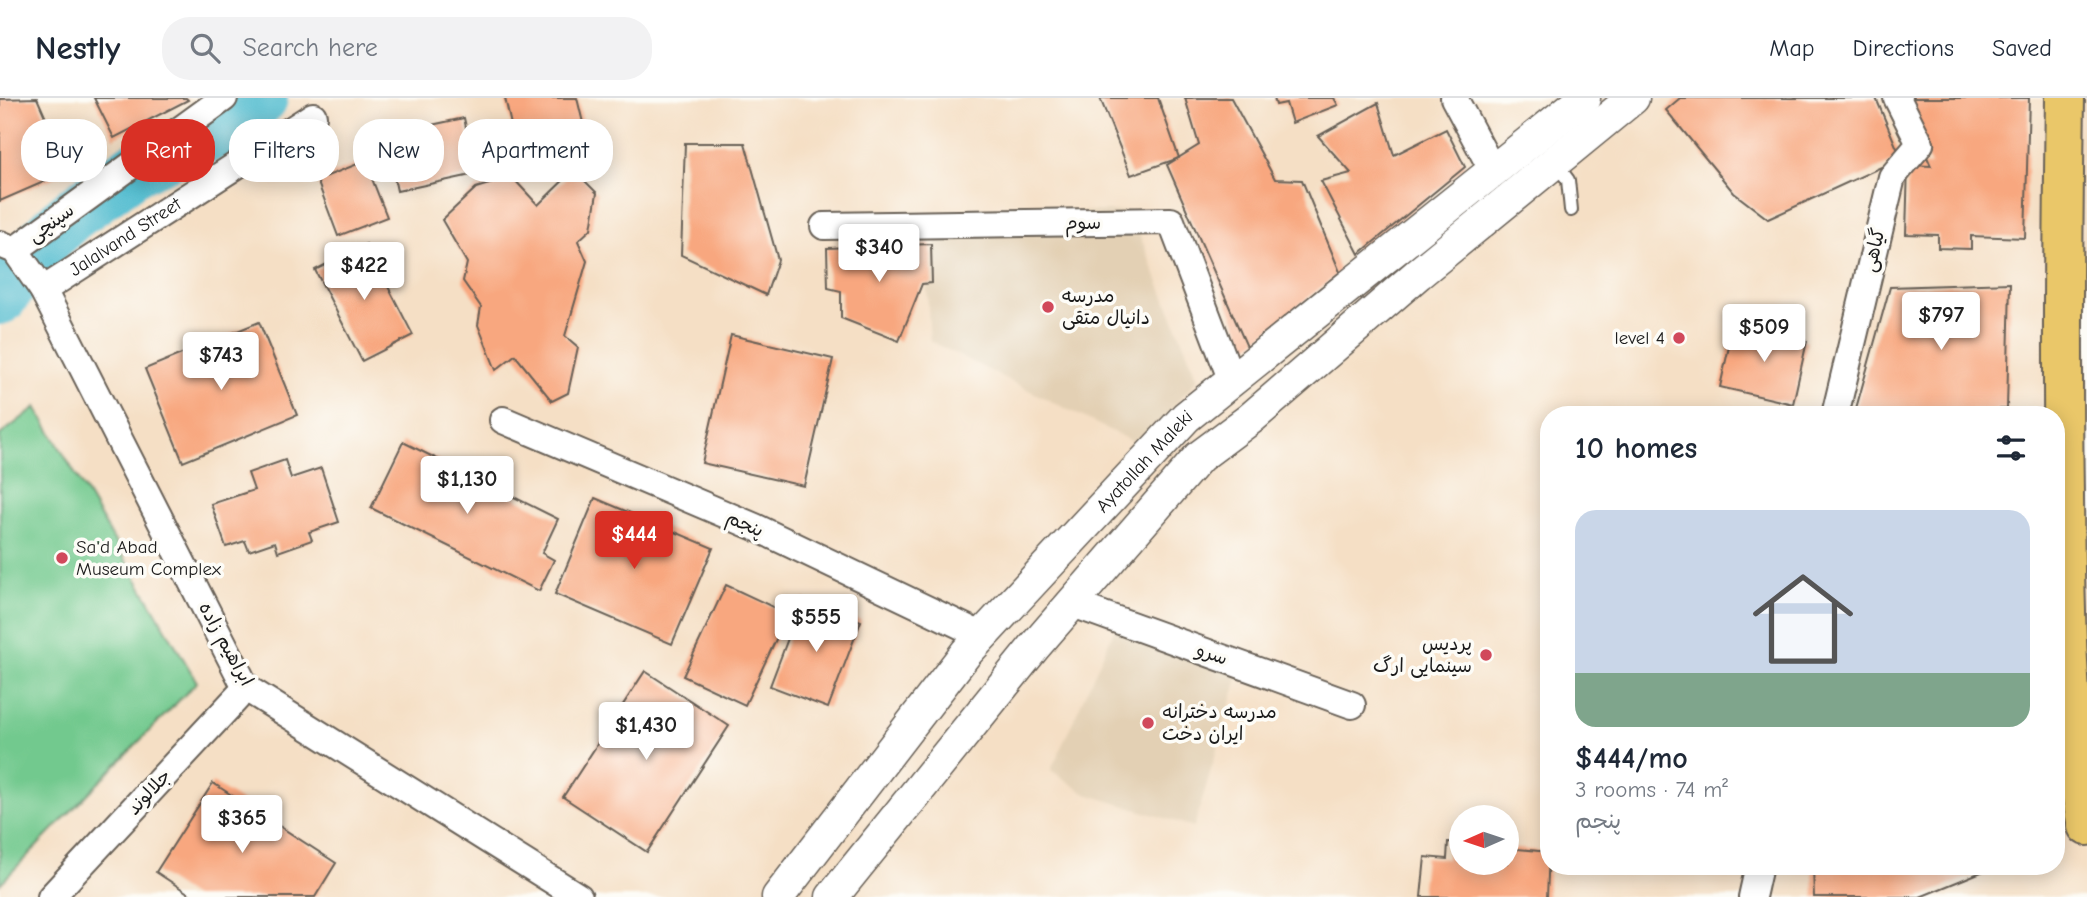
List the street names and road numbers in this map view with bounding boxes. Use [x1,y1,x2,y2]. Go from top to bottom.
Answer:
street label: Jalalvand Street [65,193,186,281]
street label: سپنچی [24,199,79,248]
street label: سوم [1065,212,1101,237]
street label: گیاهی [1858,226,1891,274]
street label: Ayatollah Maleki [1092,405,1197,517]
street label: پنجم [722,506,767,545]
street label: ابراهیم زاده [191,598,258,691]
street label: سرو [1192,638,1231,671]
street label: جلالوند [122,765,176,819]

